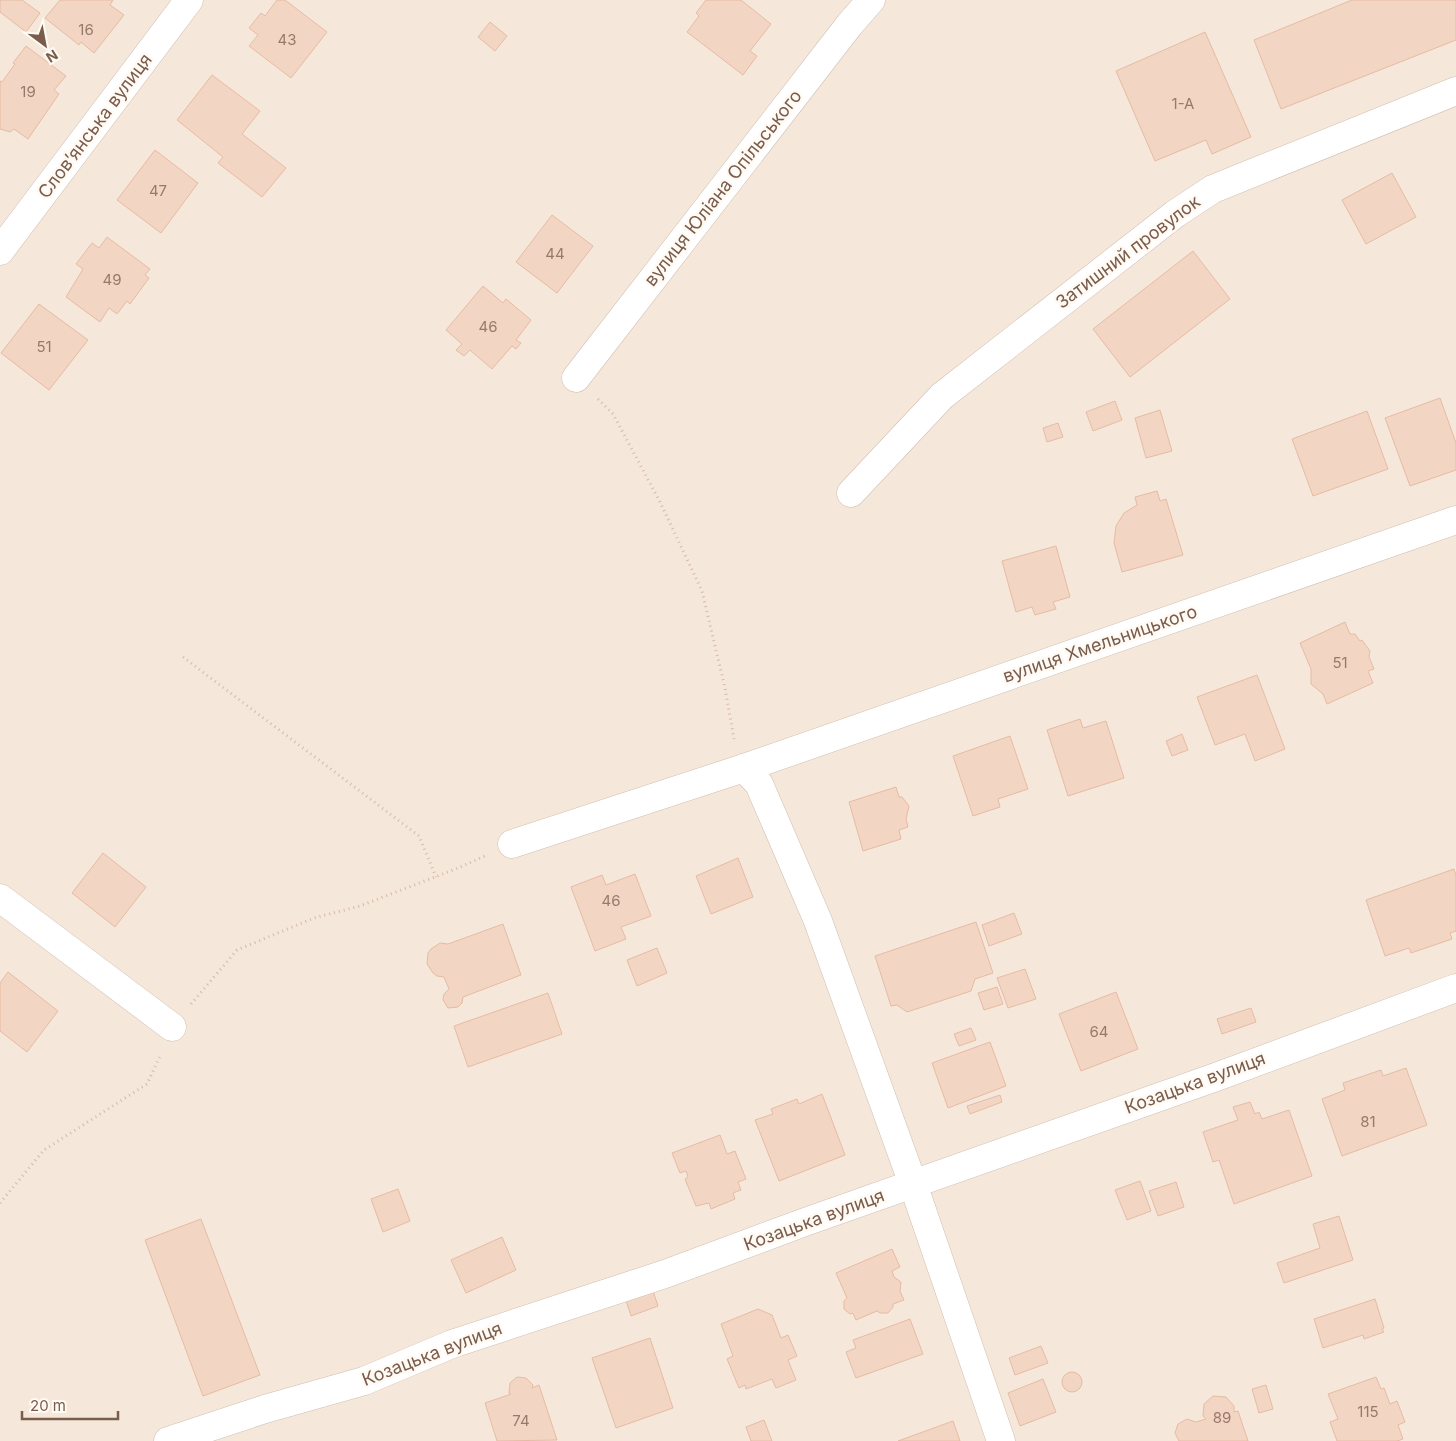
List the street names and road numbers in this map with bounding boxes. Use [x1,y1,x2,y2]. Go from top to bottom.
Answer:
street label: Словʼянська вулиця [33,49,156,202]
street label: вулиця Юліана Опільського [640,85,806,290]
street label: Затишний провулок [1051,190,1204,313]
street label: вулиця Хмельницького [1000,600,1200,687]
street label: Козацька вулиця [1122,1047,1268,1118]
street label: Козацька вулиця [741,1184,887,1255]
street label: Козацька вулиця [359,1317,505,1390]

